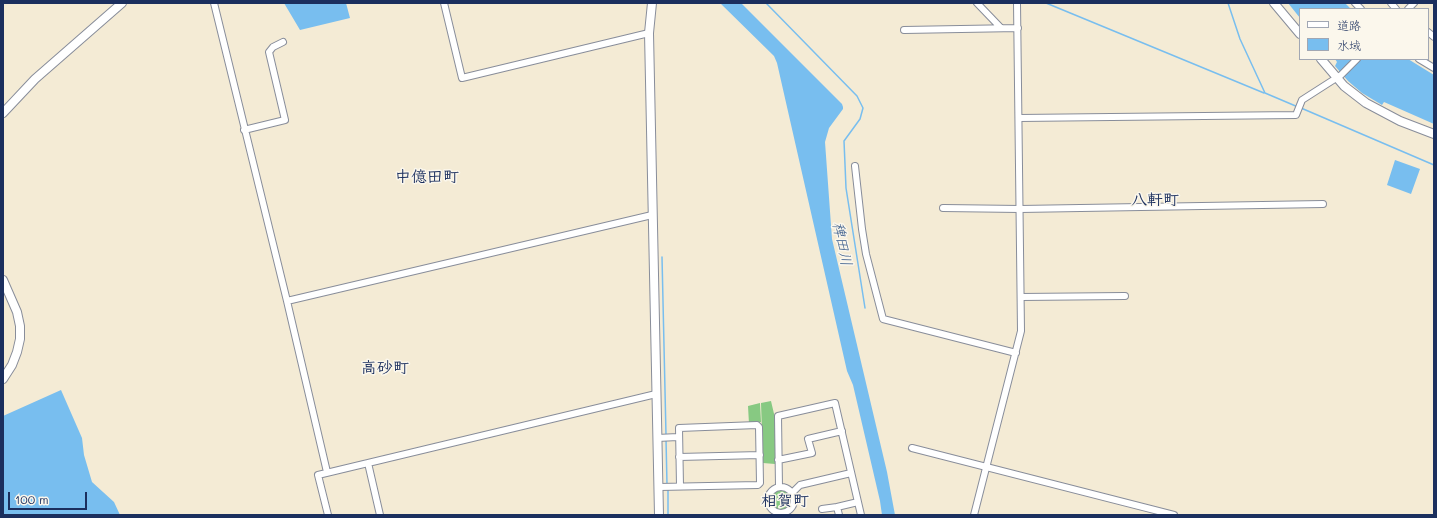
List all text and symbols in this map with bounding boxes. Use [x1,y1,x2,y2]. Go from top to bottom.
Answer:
legend [1299,8,1429,60]
text: 道路 [1337,17,1361,33]
text: 水域 [1337,37,1361,53]
district label: 中億田町 [395,167,459,187]
district label: 八軒町 [1131,190,1179,210]
water label: 稗田川 [829,220,855,268]
district label: 高砂町 [361,358,409,378]
scale bar [10,484,89,510]
text: 100 m [15,491,49,507]
district label: 相賀町 [761,491,809,511]

